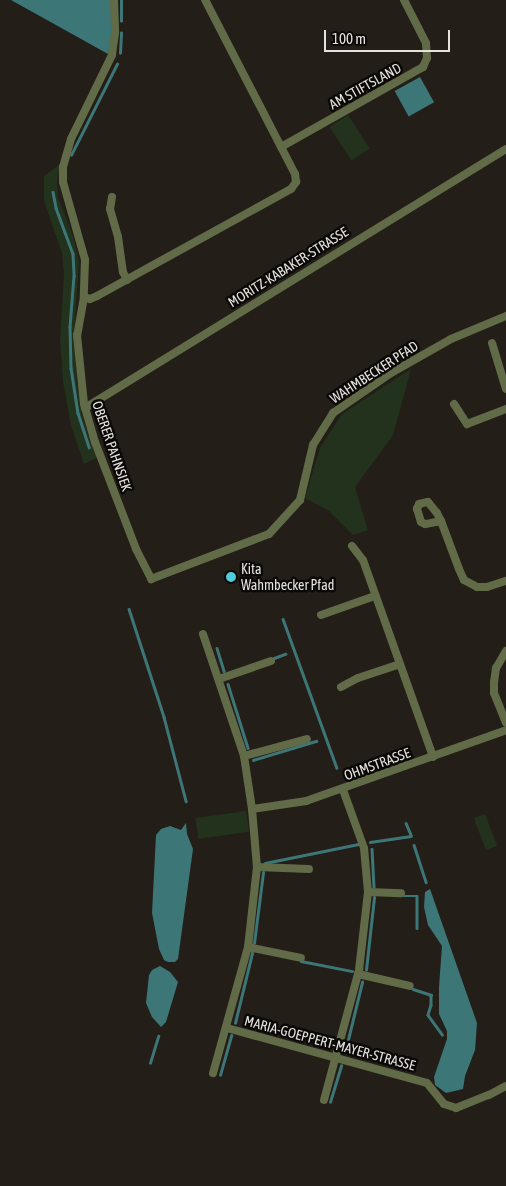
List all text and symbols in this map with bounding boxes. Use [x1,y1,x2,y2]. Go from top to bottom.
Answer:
scale bar [326,20,452,52]
text: 100 m [332,30,366,47]
street label: AM STIFTSLAND [326,59,404,113]
street label: MORITZ-KABAKER-STRASSE [225,223,351,311]
street label: WAHMBECKER PFAD [327,337,421,407]
street label: OBERER PAHNSIEK [89,399,135,493]
place label: Kita Wahmbecker Pfad [241,561,334,594]
marker: Kita Wahmbecker Pfad [225,571,237,583]
street label: OHMSTRASSE [342,744,412,784]
street label: MARIA-GOEPPERT-MAYER-STRASSE [243,1012,417,1074]

